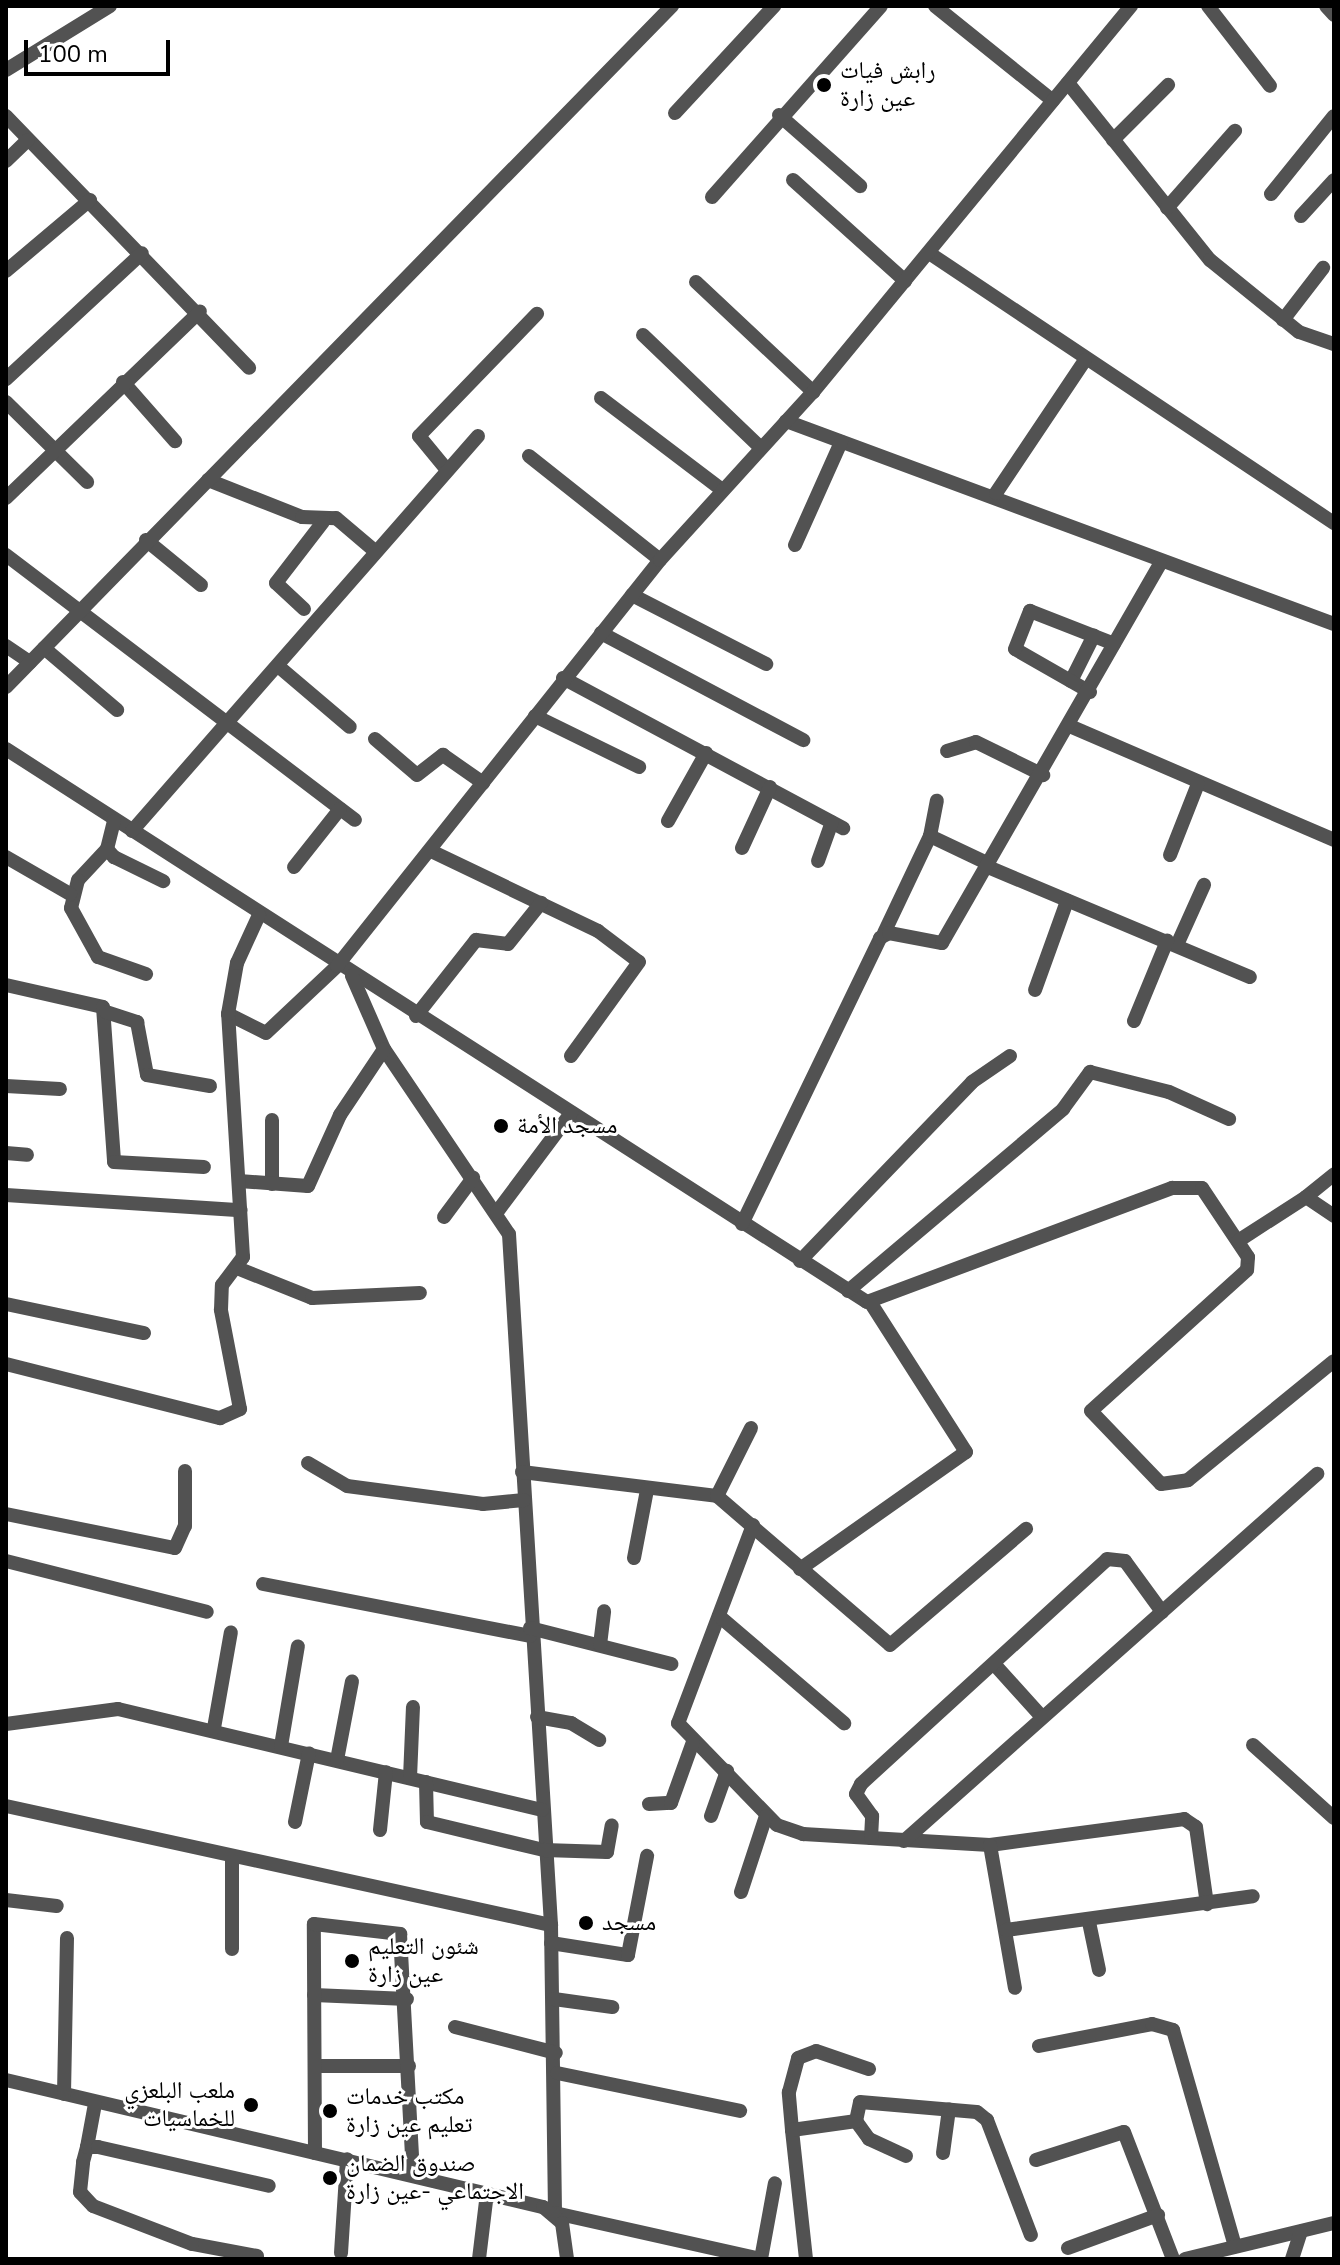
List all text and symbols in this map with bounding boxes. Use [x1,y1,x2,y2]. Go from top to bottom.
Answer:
scale bar [28,24,174,74]
text: 100 m [38,38,108,70]
place label: رابش فيات عين زارة [840,57,935,113]
marker: رابش فيات عين زارة [815,76,833,94]
place label: مسجد الأمة [517,1112,617,1140]
marker: مسجد الأمة [492,1117,510,1135]
place label: مسجد [602,1909,656,1937]
marker: مسجد [577,1914,595,1932]
place label: شئون التعليم عين زارة [368,1933,479,1989]
marker: شئون التعليم عين زارة [343,1952,361,1970]
place label: ملعب البلعزي للخماسيات [124,2077,235,2133]
place label: مكتب خدمات تعليم عين زارة [346,2083,473,2139]
marker: ملعب البلعزي للخماسيات [242,2096,260,2114]
marker: مكتب خدمات تعليم عين زارة [321,2102,339,2120]
place label: صندوق الضمان الاجتماعي -عين زارة [346,2150,524,2206]
marker: صندوق الضمان الاجتماعي -عين زارة [321,2169,339,2187]

